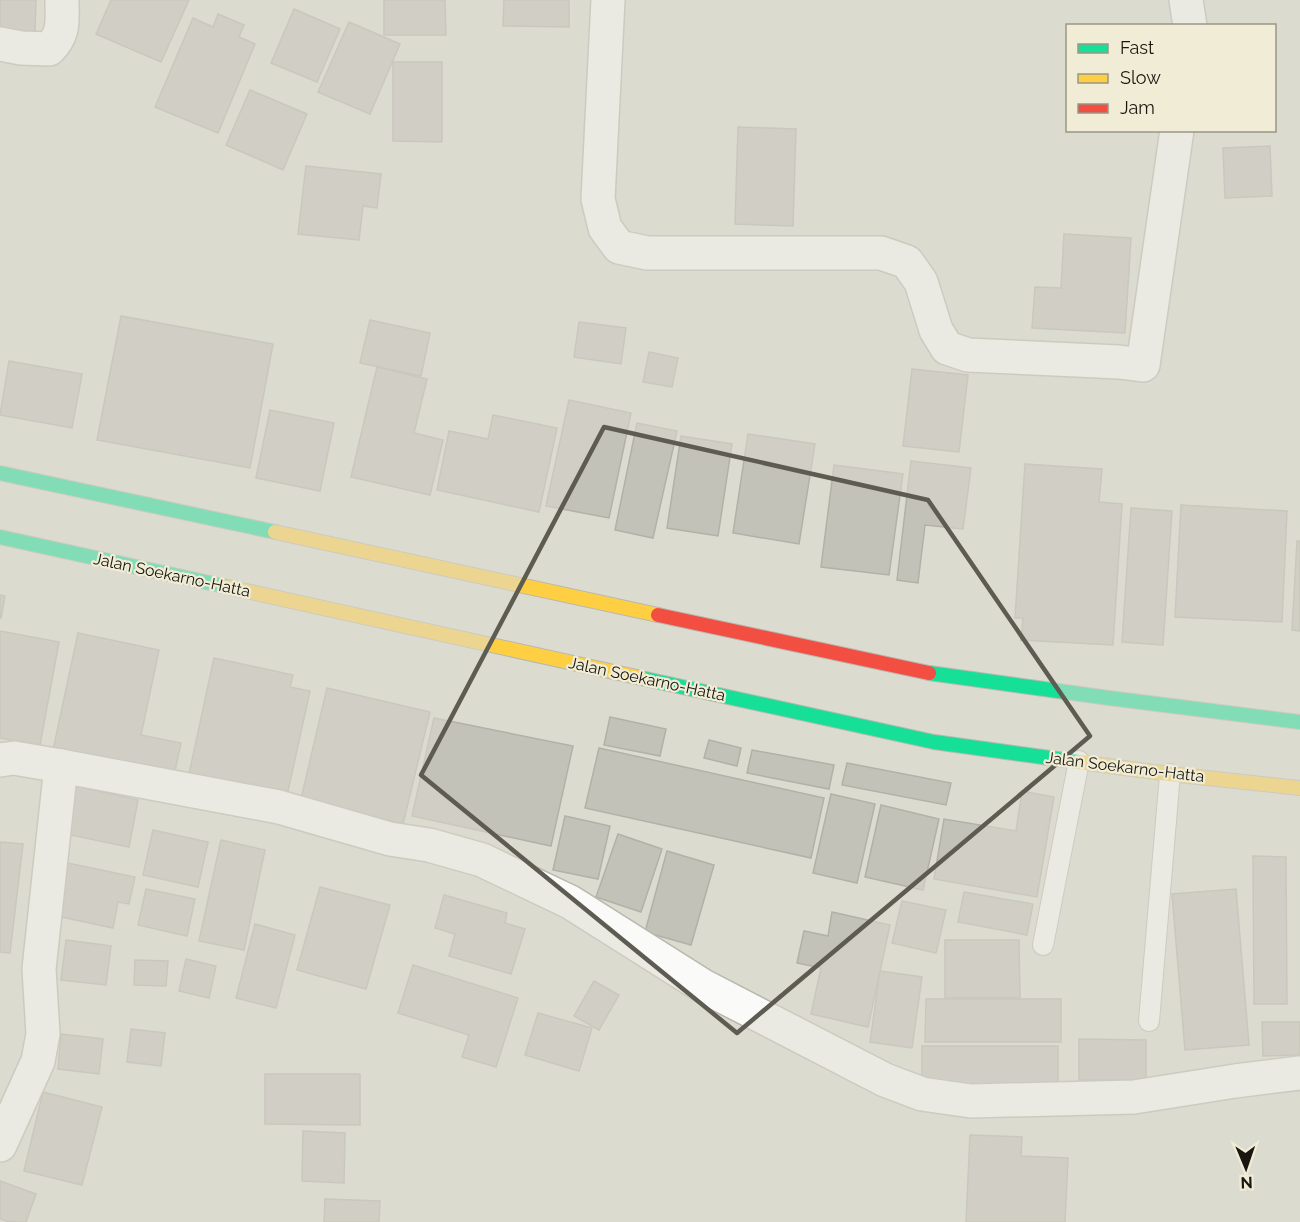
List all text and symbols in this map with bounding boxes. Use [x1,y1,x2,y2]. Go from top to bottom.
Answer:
legend [1066,24,1276,132]
text: Fast [1120,37,1154,58]
text: Slow [1120,67,1161,88]
text: Jam [1120,97,1155,118]
street label: Jalan Soekarno-Hatta [92,549,252,601]
street label: Jalan Soekarno-Hatta [567,653,727,705]
street label: Jalan Soekarno-Hatta [1045,748,1205,786]
north arrow [1216,1138,1276,1198]
text: N [1240,1173,1253,1192]

